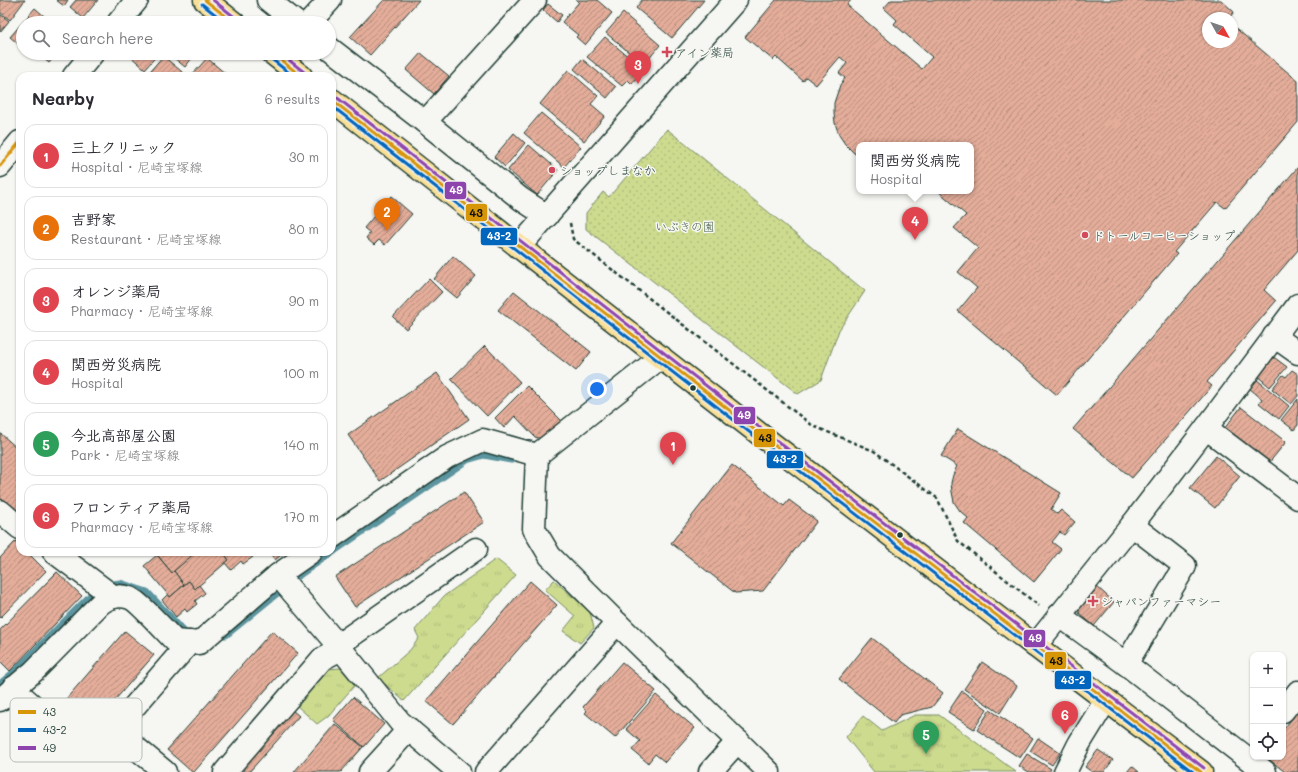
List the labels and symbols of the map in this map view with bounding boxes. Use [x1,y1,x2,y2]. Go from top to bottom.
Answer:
north arrow [1202,12,1238,48]
place label: アイン薬局 [675,44,734,60]
marker: アイン薬局 [662,47,672,57]
pin: 3 [625,51,651,84]
place label: ショップしまなか [560,162,656,178]
marker: ショップしまなか [547,165,557,175]
line badge: 49 [444,181,467,200]
text: 49 [449,182,463,197]
pin: 2 [374,198,400,231]
line badge: 43 [465,203,488,222]
text: 43 [469,205,483,220]
pin: 4 [902,207,928,240]
park label: いぶきの園 [655,218,715,234]
line badge: 43-2 [480,227,518,246]
place label: ドトールコーヒーショップ [1093,227,1235,243]
text: 43-2 [487,228,511,243]
marker: ドトールコーヒーショップ [1080,230,1090,240]
your location [587,379,607,399]
unlabelled marker [688,383,698,393]
line badge: 49 [733,406,756,425]
text: 49 [737,407,751,422]
line badge: 43 [753,428,776,448]
text: 43 [758,430,772,445]
pin: 1 [660,432,686,465]
line badge: 43-2 [766,450,804,469]
text: 43-2 [773,451,797,466]
unlabelled marker [895,530,905,540]
place label: ジャパンファーマシー [1101,593,1221,609]
marker: ジャパンファーマシー [1088,596,1098,606]
line badge: 49 [1023,629,1046,648]
text: 49 [1028,630,1042,645]
line badge: 43 [1044,651,1067,670]
text: 43 [1049,653,1063,668]
line badge: 43-2 [1054,670,1092,690]
text: 43-2 [1061,672,1085,687]
legend [10,698,142,762]
pin: 6 [1052,701,1078,734]
text: 43 [43,704,56,719]
pin: 5 [913,721,939,754]
text: 43-2 [43,722,67,737]
text: 49 [43,740,56,755]

